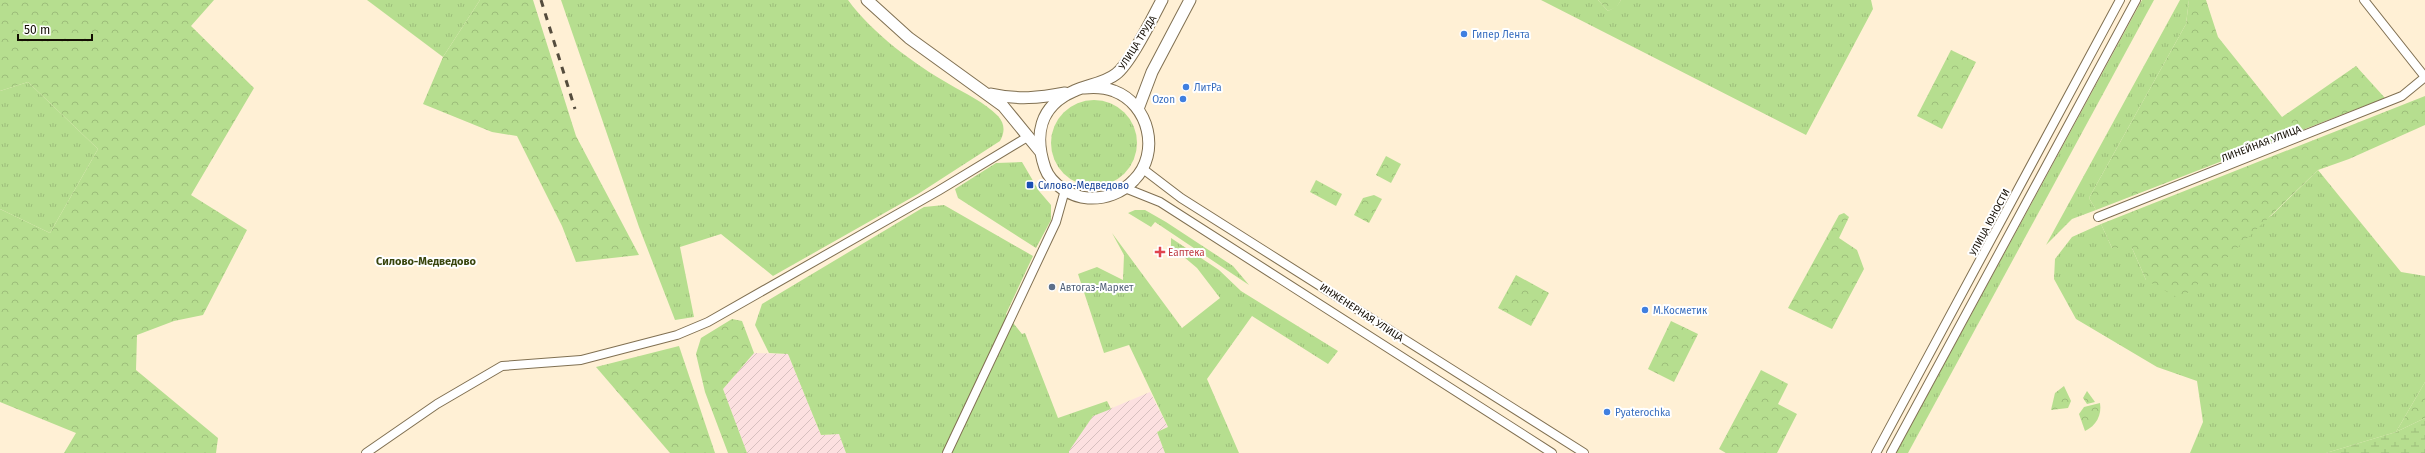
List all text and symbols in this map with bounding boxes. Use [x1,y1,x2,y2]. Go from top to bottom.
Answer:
street label: УЛИЦА ТРУДА [1116,13,1159,72]
scale bar [18,16,92,42]
text: 50 m [24,23,50,37]
marker: Гипер Лента [1459,29,1469,39]
place label: Гипер Лента [1472,29,1530,41]
marker: ЛитРа [1181,82,1191,92]
place label: ЛитРа [1194,82,1222,94]
place label: Ozon [1152,94,1175,106]
marker: Ozon [1178,94,1188,104]
street label: ЛИНЕЙНАЯ УЛИЦА [2219,122,2303,165]
marker: Силово-Медведово [1025,180,1035,190]
place label: Силово-Медведово [1038,180,1129,192]
street label: УЛИЦА ЮНОСТИ [1967,187,2013,258]
marker: Еаптека [1155,247,1165,257]
place label: Еаптека [1168,247,1205,259]
district label: Силово-Медведово [376,255,477,268]
street label: ИНЖЕНЕРНАЯ УЛИЦА [1317,281,1406,345]
marker: Автогаз-Маркет [1047,282,1057,292]
place label: Автогаз-Маркет [1060,282,1134,294]
marker: М.Косметик [1640,305,1650,315]
place label: М.Косметик [1653,305,1708,317]
marker: Pyaterochka [1602,407,1612,417]
place label: Pyaterochka [1615,407,1670,419]

